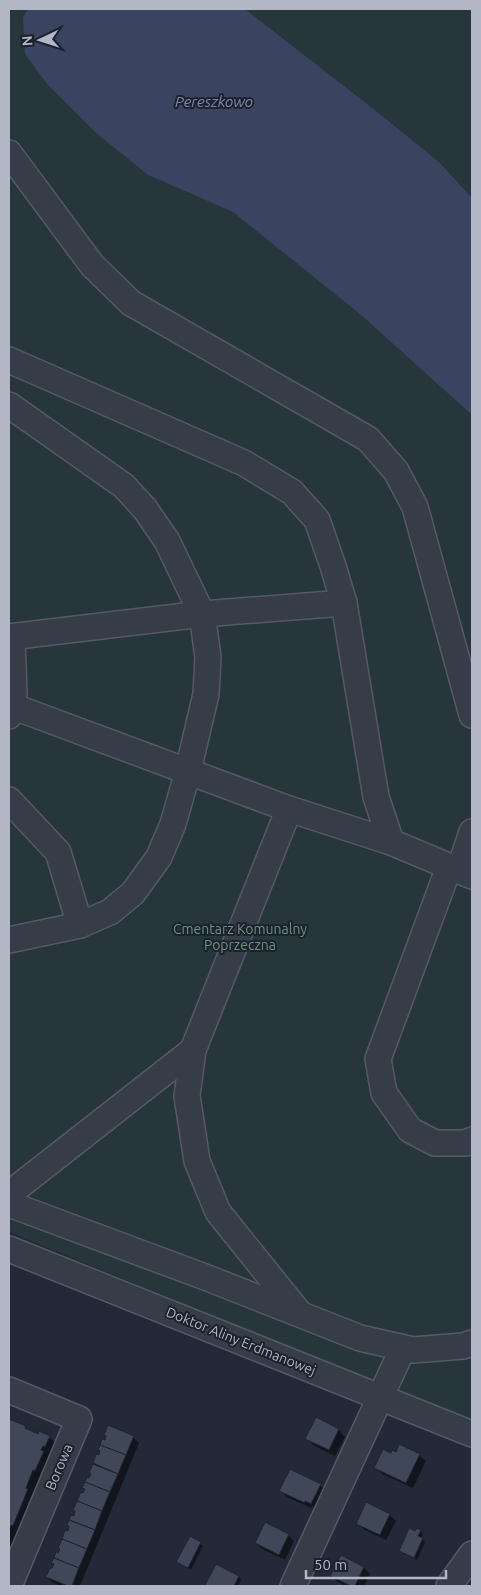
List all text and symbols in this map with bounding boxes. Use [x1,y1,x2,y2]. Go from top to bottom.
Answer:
north arrow [15,15,65,65]
text: N [19,35,35,47]
water label: Pereszkowo [175,93,253,110]
park label: Cmentarz Komunalny Poprzeczna [173,921,307,953]
street label: Doktor Aliny Erdmanowej [164,1304,318,1378]
street label: Borowa [42,1442,76,1492]
scale bar [306,1548,446,1580]
text: 50 m [314,1556,347,1573]

